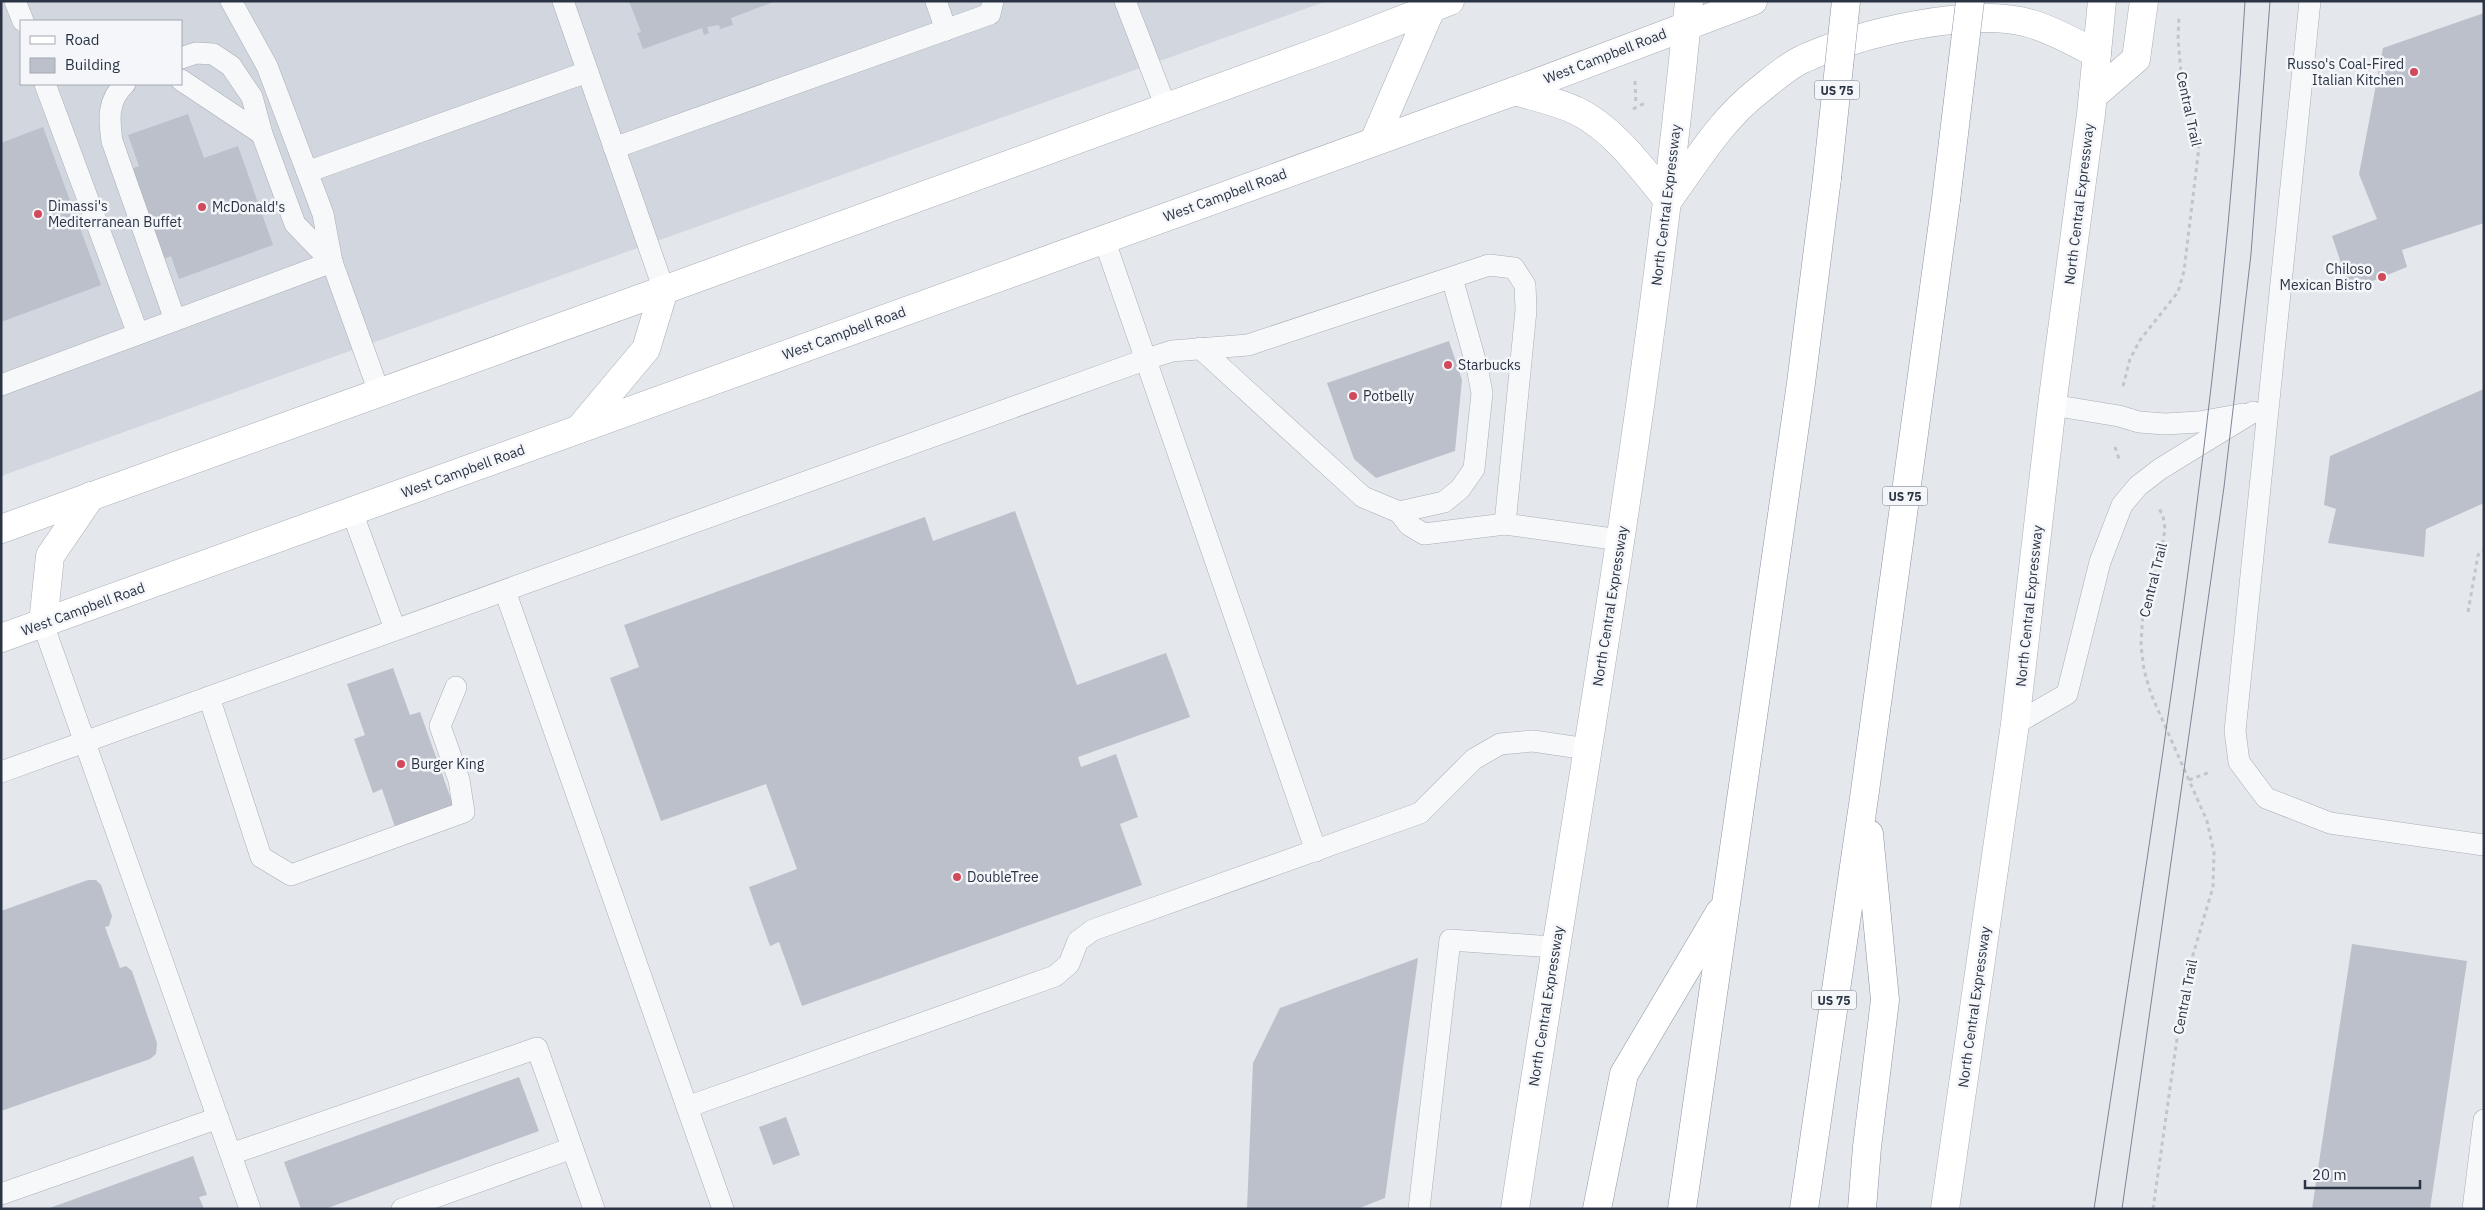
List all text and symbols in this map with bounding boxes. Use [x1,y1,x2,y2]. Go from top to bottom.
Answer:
legend [20,20,182,85]
street label: West Campbell Road [1541,24,1669,88]
text: Road [65,30,100,49]
text: Building [65,55,120,74]
place label: Russo's Coal-Fired Italian Kitchen [2287,55,2404,89]
marker: Russo's Coal-Fired Italian Kitchen [2408,66,2420,78]
street label: Central Trail [2172,70,2206,148]
road number: US 75 [1814,80,1860,100]
street label: North Central Expressway [2060,122,2098,286]
street label: North Central Expressway [1647,123,1685,287]
street label: West Campbell Road [1161,164,1289,226]
place label: Dimassi's Mediterranean Buffet [48,197,182,231]
place label: McDonald's [212,198,285,216]
marker: McDonald's [196,201,208,213]
marker: Dimassi's Mediterranean Buffet [32,208,44,220]
place label: Chiloso Mexican Bistro [2280,260,2372,294]
marker: Chiloso Mexican Bistro [2376,271,2388,283]
street label: West Campbell Road [780,302,908,364]
place label: Starbucks [1458,356,1521,374]
marker: Starbucks [1442,359,1454,371]
place label: Potbelly [1363,387,1414,405]
marker: Potbelly [1347,390,1359,402]
street label: West Campbell Road [399,440,527,502]
road number: US 75 [1882,486,1928,506]
street label: North Central Expressway [1588,524,1632,688]
street label: North Central Expressway [2012,524,2046,688]
street label: Central Trail [2135,541,2171,619]
street label: West Campbell Road [19,578,147,640]
place label: Burger King [411,755,485,773]
marker: Burger King [395,758,407,770]
place label: DoubleTree [967,868,1039,886]
marker: DoubleTree [951,871,963,883]
street label: North Central Expressway [1524,924,1568,1088]
street label: North Central Expressway [1954,925,1994,1089]
street label: Central Trail [2169,958,2201,1036]
road number: US 75 [1812,990,1856,1010]
scale bar [2305,1158,2420,1190]
text: 20 m [2312,1165,2347,1184]

